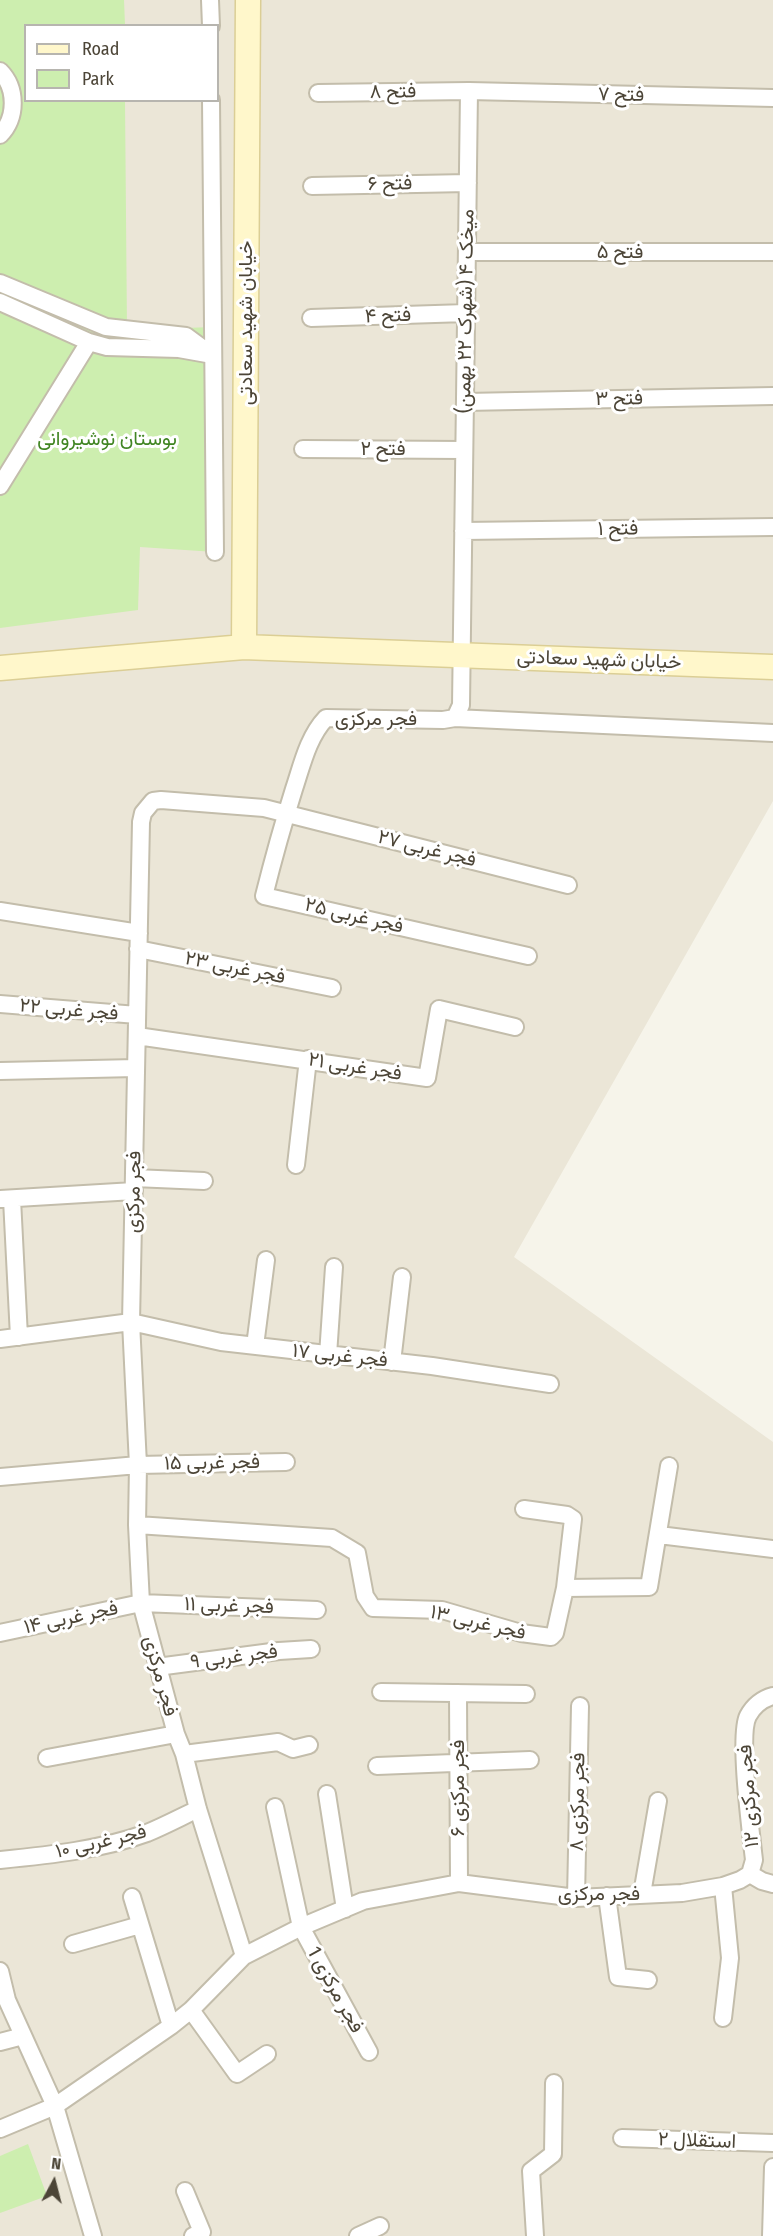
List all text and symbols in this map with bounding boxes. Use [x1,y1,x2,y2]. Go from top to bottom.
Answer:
legend [24,24,219,102]
text: Road [82,38,119,60]
text: Park [82,68,114,90]
street label: فتح ۸ [370,80,416,104]
street label: فتح ۷ [598,83,644,107]
street label: فتح ۶ [368,172,412,196]
street label: (شهرک ۲۲ بهمن) میخک ۴ [452,209,480,413]
street label: فتح ۵ [597,240,643,264]
street label: خیابان شهید سعادتی [234,241,258,405]
street label: فتح ۴ [364,303,412,329]
street label: فتح ۳ [595,387,643,411]
park label: بوستان نوشیروانی [37,427,177,451]
street label: فتح ۲ [360,437,406,461]
street label: فتح ۱ [598,517,638,541]
street label: خیابان شهید سعادتی [516,645,682,675]
street label: فجر مرکزی [335,707,417,731]
street label: فجر غربی ۲۷ [375,825,479,873]
street label: فجر غربی ۲۵ [302,893,406,939]
street label: فجر غربی ۲۳ [183,946,287,990]
street label: فجر غربی ۲۲ [19,994,119,1026]
street label: فجر غربی ۲۱ [306,1048,404,1086]
street label: فجر مرکزی [121,1151,147,1233]
street label: فجر غربی ۱۷ [291,1339,389,1373]
street label: فجر غربی ۱۵ [164,1450,260,1476]
street label: فجر غربی ۱۱ [184,1592,274,1620]
street label: فجر غربی ۱۴ [22,1596,120,1640]
street label: فجر غربی ۱۳ [428,1600,528,1646]
street label: فجر مرکزی [138,1633,182,1719]
street label: فجر غربی ۹ [189,1640,279,1674]
street label: فجر مرکزی ۶ [446,1740,470,1836]
street label: فجر مرکزی ۱۲ [733,1744,765,1848]
street label: فجر مرکزی ۸ [565,1752,591,1852]
street label: فجر غربی ۱۰ [53,1820,149,1864]
street label: فجر مرکزی [558,1882,640,1906]
street label: فجر مرکزی 1 [301,1943,369,2037]
street label: استقلال ۲ [658,2128,736,2154]
north arrow [24,2152,84,2212]
text: N [50,2154,62,2174]

